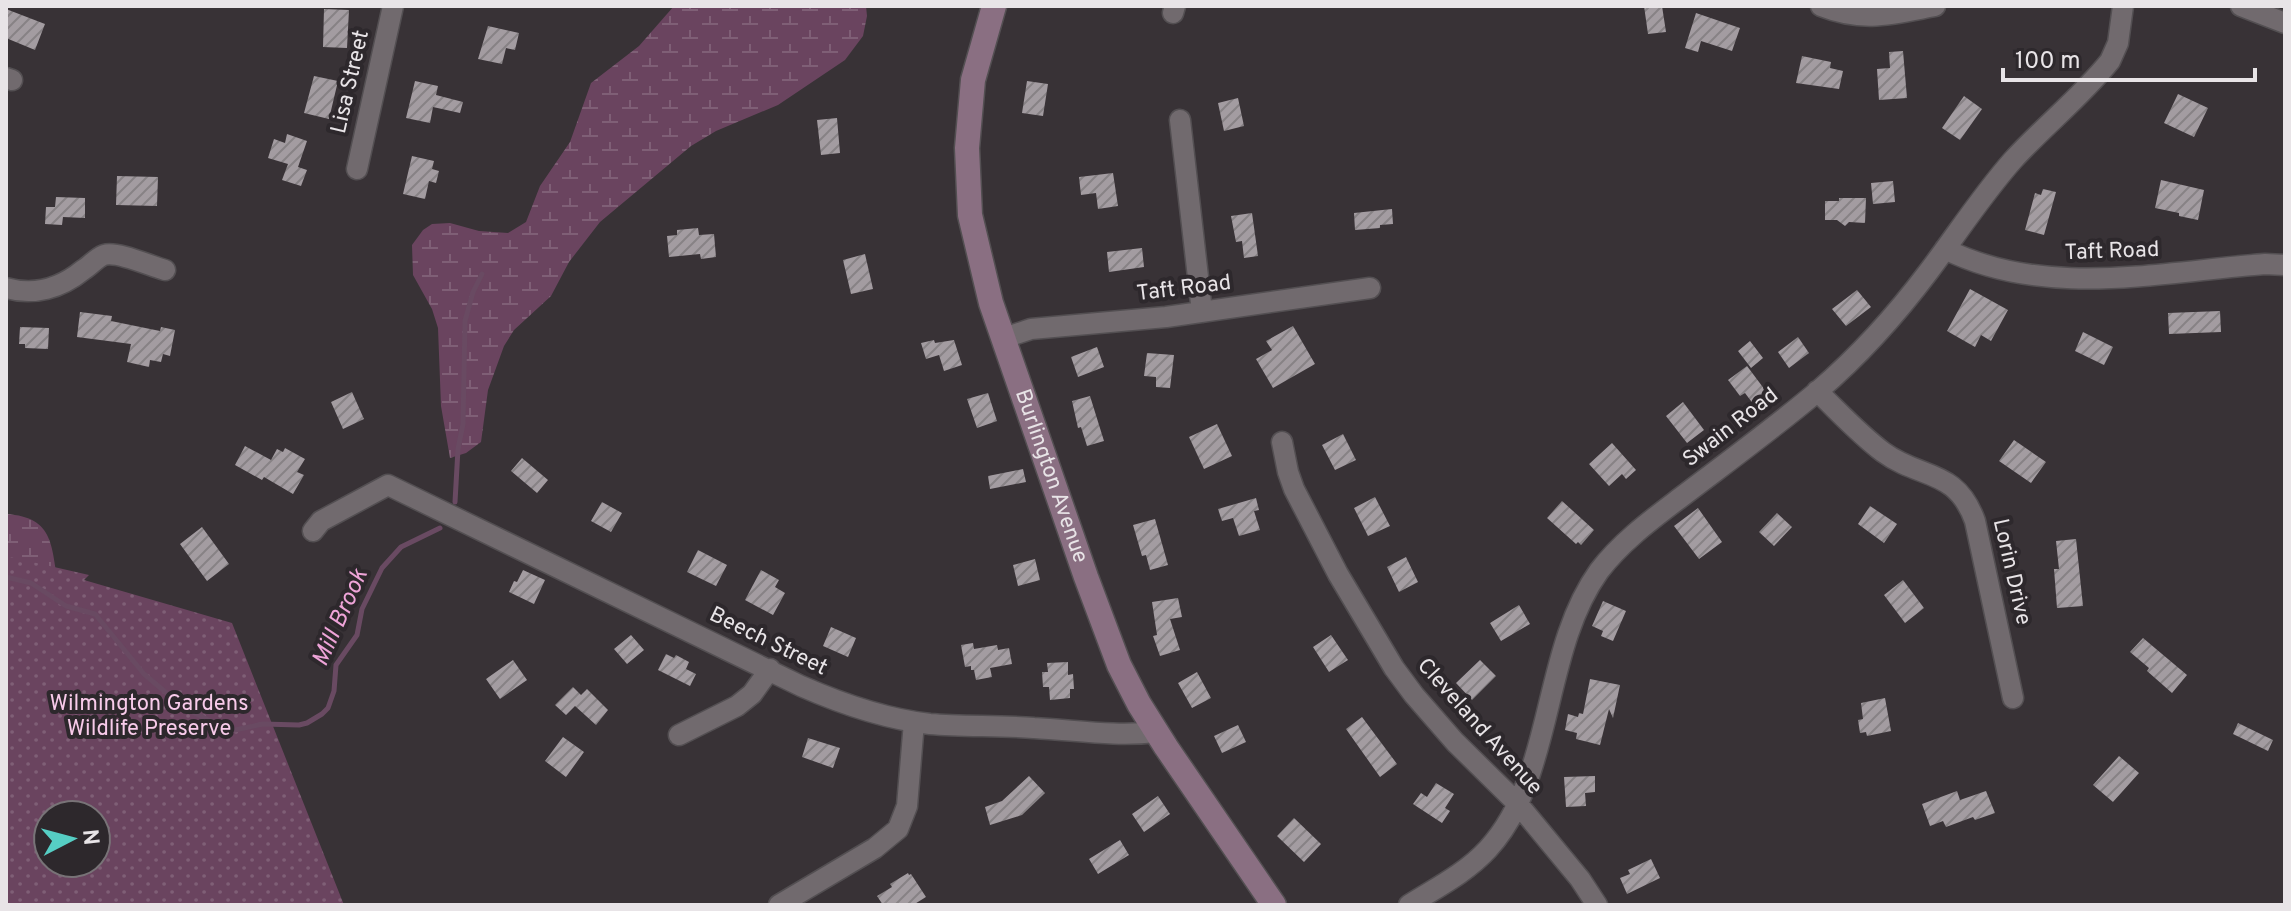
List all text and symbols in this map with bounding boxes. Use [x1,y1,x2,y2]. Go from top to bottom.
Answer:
street label: Lisa Street [326,28,376,136]
scale bar [2003,32,2255,82]
text: 100 m [2015,47,2081,77]
street label: Taft Road [2064,237,2160,267]
street label: Taft Road [1135,270,1233,308]
street label: Swain Road [1678,382,1784,474]
street label: Burlington Avenue [1008,386,1094,567]
street label: Lorin Drive [1986,516,2036,628]
water label: Mill Brook [306,564,376,671]
street label: Beech Street [704,602,832,682]
street label: Cleveland Avenue [1410,653,1548,801]
park label: Wilmington Gardens Wildlife Preserve [49,691,249,743]
north arrow [32,799,112,879]
text: N [75,828,104,846]

